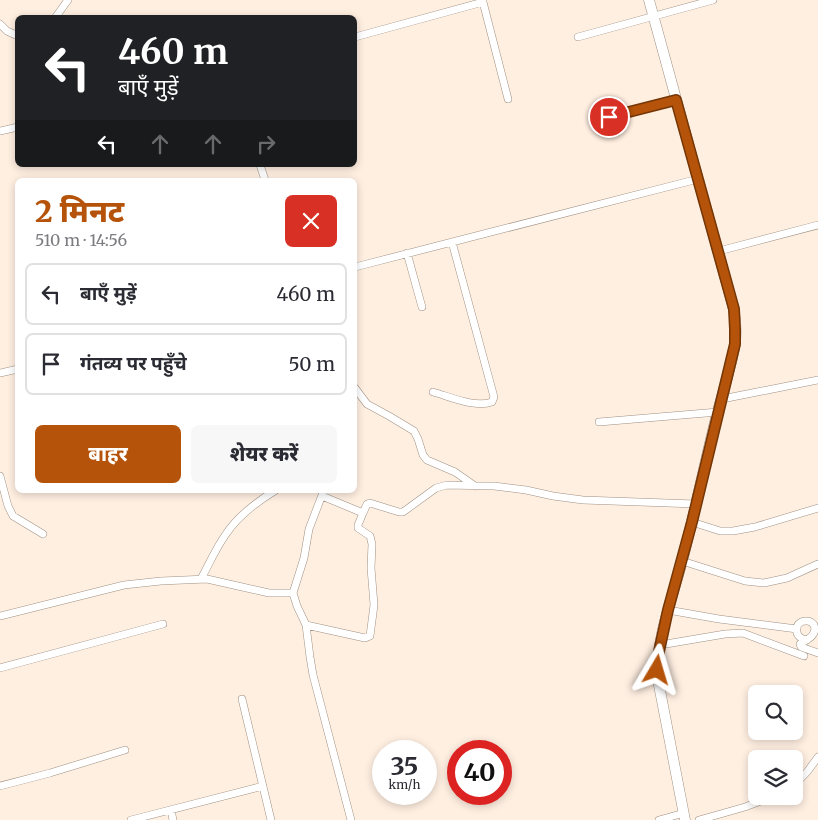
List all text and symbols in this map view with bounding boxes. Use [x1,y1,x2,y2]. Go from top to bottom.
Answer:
text: 460 m [118,30,228,74]
icon: left [35,35,100,100]
text: बाएँ मुड़ें [118,73,179,101]
pin [588,96,630,138]
icon: arrive [595,103,623,131]
icon: left [93,130,121,158]
icon: ahead [146,130,174,158]
icon: ahead [199,130,227,158]
icon: right [252,130,280,158]
text: 2 मिनट [35,192,124,230]
button: close [285,195,337,247]
text: 510 m · 14:56 [35,230,127,250]
icon: left [37,280,65,308]
text: बाएँ मुड़ें [80,281,137,305]
text: 460 m [276,282,335,306]
icon: arrive [37,350,65,378]
text: गंतव्य पर पहुँचे [80,351,187,375]
text: 50 m [289,352,335,376]
button: बाहर [35,425,181,483]
button: शेयर करें [191,425,337,483]
position arrow [630,643,682,695]
map controls [748,685,803,805]
button: search [748,685,803,740]
speed limit sign: 40 [447,740,512,805]
text: 35 [391,750,418,782]
button: layers [748,750,803,805]
text: km/h [389,777,420,792]

